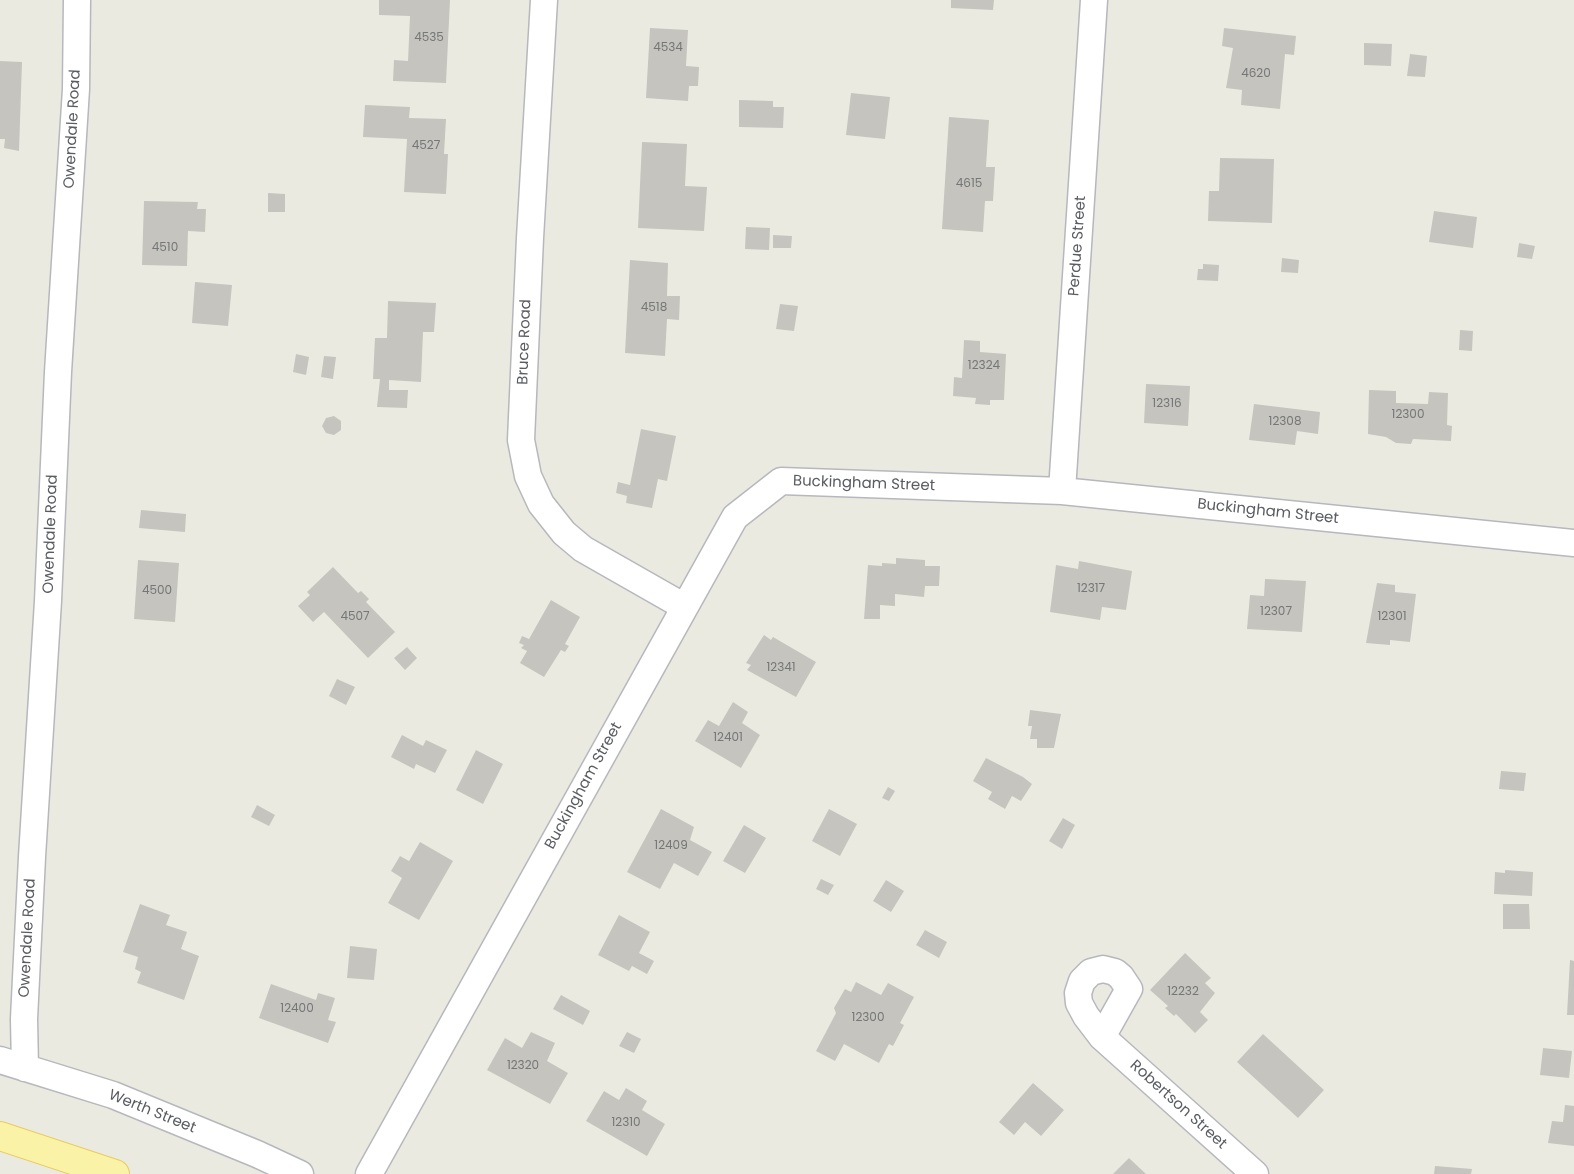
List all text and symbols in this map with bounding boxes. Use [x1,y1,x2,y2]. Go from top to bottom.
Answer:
house number: 4535 [414,31,444,45]
house number: 4534 [653,41,683,55]
house number: 4620 [1241,67,1271,81]
street label: Owendale Road [61,69,85,189]
house number: 4527 [412,139,440,153]
house number: 4615 [956,177,982,191]
street label: Perdue Street [1066,195,1090,297]
house number: 4510 [152,241,178,255]
street label: Bruce Road [515,299,535,385]
house number: 4518 [641,301,667,315]
house number: 12324 [968,359,1000,373]
house number: 12316 [1152,397,1182,411]
house number: 12300 [1392,408,1424,422]
house number: 12308 [1269,415,1301,429]
street label: Buckingham Street [793,473,935,495]
street label: Owendale Road [40,474,62,594]
street label: Buckingham Street [1196,496,1340,528]
house number: 12317 [1077,582,1105,596]
house number: 4500 [142,584,172,598]
house number: 12307 [1260,605,1292,619]
house number: 4507 [340,610,370,624]
house number: 12301 [1377,610,1407,624]
house number: 12341 [766,661,796,675]
street label: Buckingham Street [542,719,626,853]
house number: 12401 [713,731,743,745]
house number: 12409 [654,839,688,853]
street label: Owendale Road [16,878,40,998]
house number: 12232 [1167,985,1199,999]
house number: 12400 [280,1002,314,1016]
house number: 12300 [852,1011,884,1025]
street label: Robertson Street [1126,1057,1230,1153]
house number: 12320 [507,1059,539,1073]
street label: Werth Street [106,1086,198,1138]
house number: 12310 [611,1116,641,1130]

